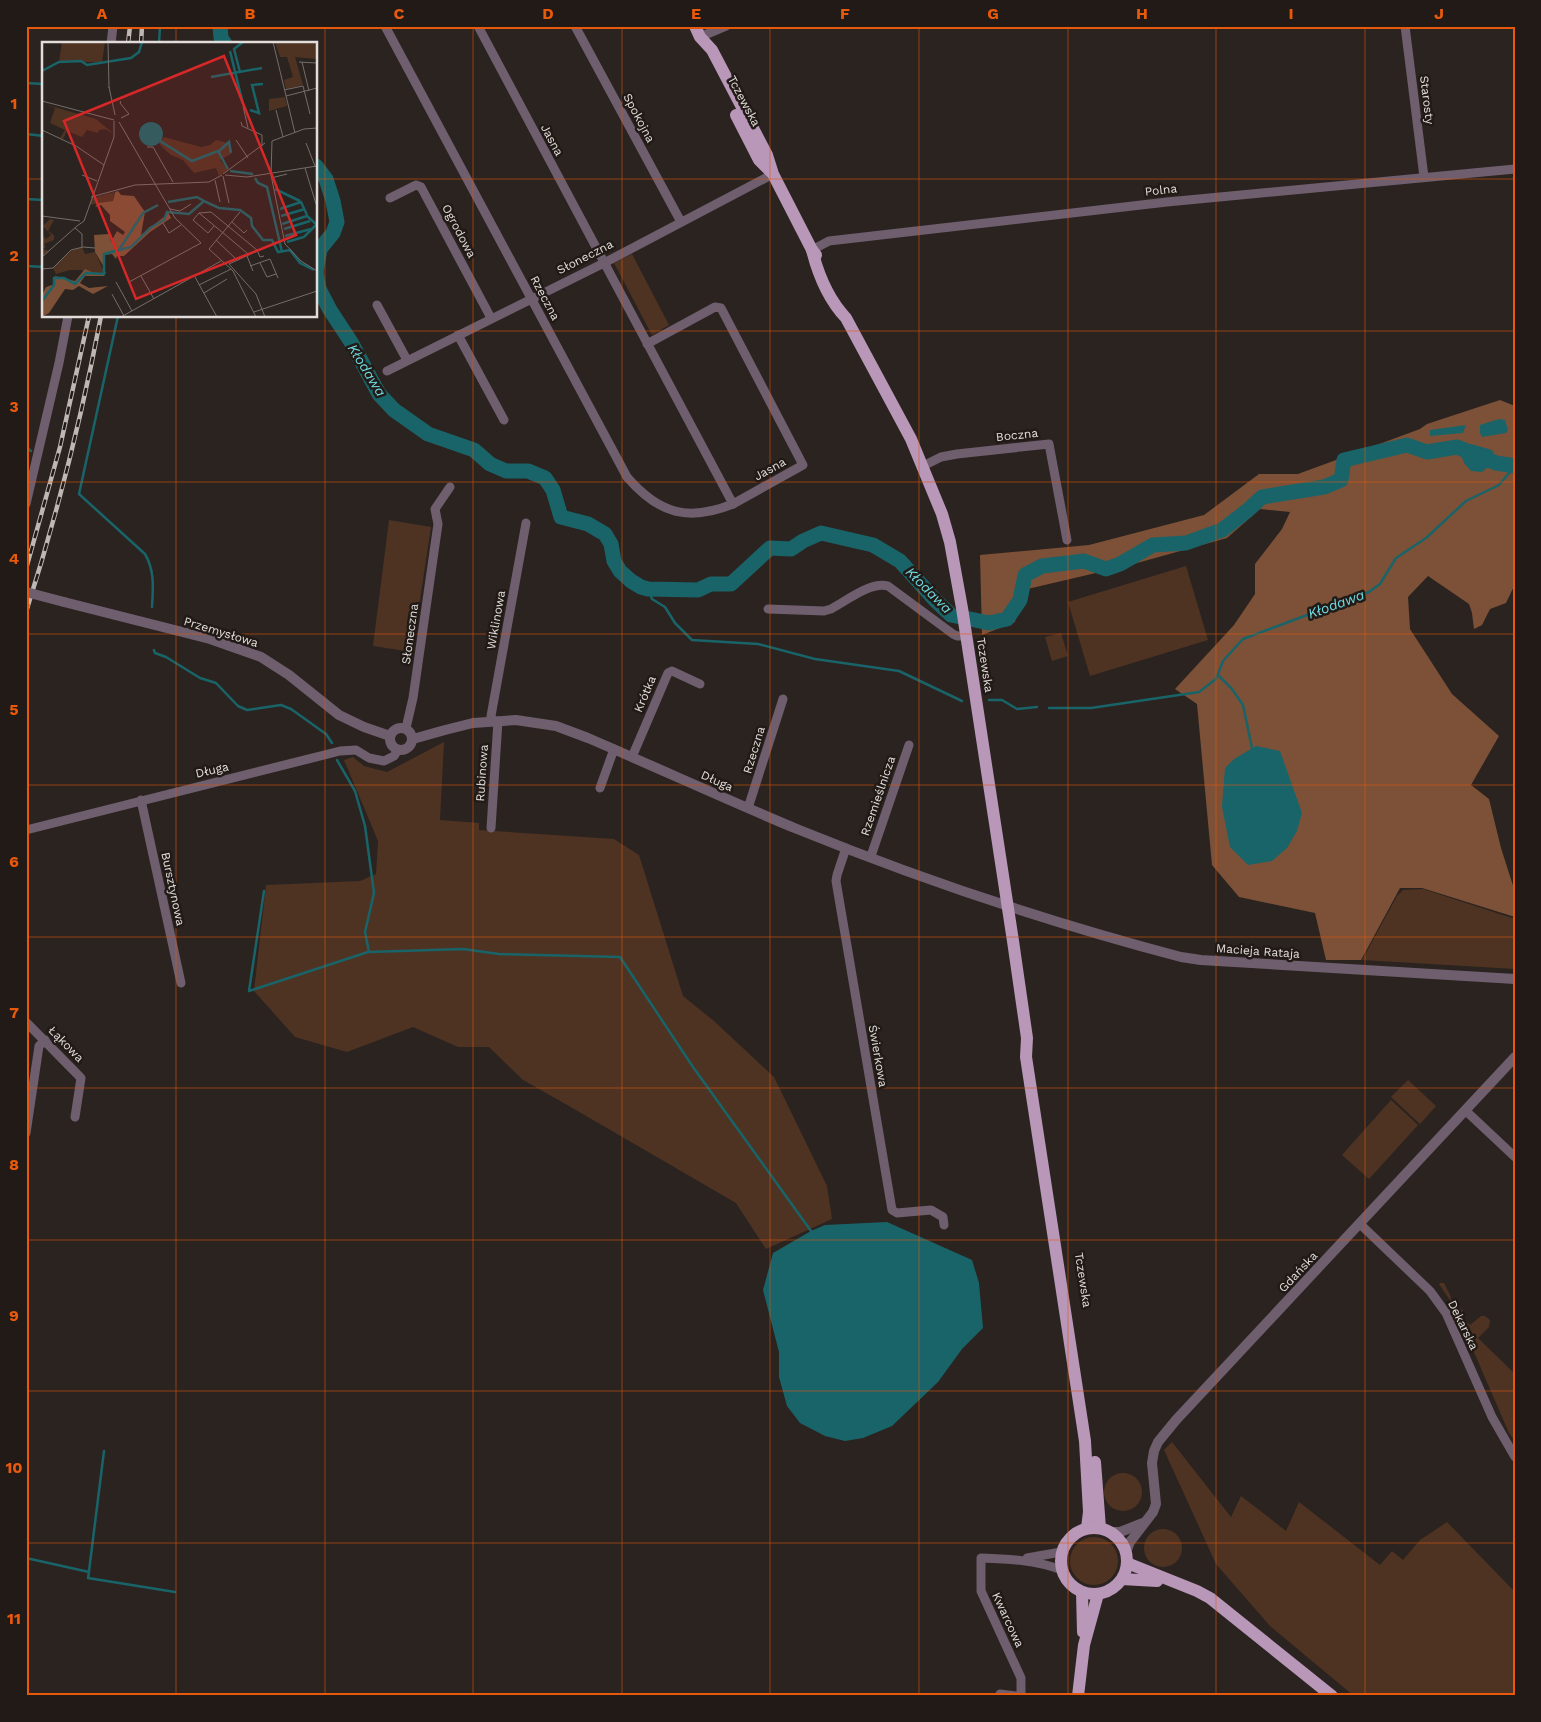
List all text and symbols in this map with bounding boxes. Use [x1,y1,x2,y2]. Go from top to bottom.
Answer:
text: A [97,4,108,23]
text: B [245,4,256,23]
text: C [394,4,405,23]
text: D [542,4,554,23]
text: E [691,4,701,23]
text: F [840,4,850,23]
text: G [987,4,999,23]
text: H [1136,4,1148,23]
text: I [1288,4,1294,23]
text: J [1434,4,1444,23]
inset map [42,42,318,318]
street label: Tczewska [725,73,763,129]
street label: Starosty [1417,75,1437,126]
street label: Spokojna [620,91,658,145]
text: 1 [11,94,17,113]
street label: Jasna [538,122,566,158]
street label: Polna [1144,181,1178,199]
street label: Ogrodowa [439,202,479,260]
street label: Słoneczna [555,237,616,277]
text: 2 [9,246,19,265]
street label: Rzeczna [527,273,563,323]
water label: Kłodawa [345,341,390,399]
text: 3 [9,397,19,416]
street label: Boczna [995,426,1039,444]
street label: Jasna [752,455,788,483]
text: 4 [9,549,19,568]
water label: Kłodawa [903,564,956,617]
water label: Kłodawa [1306,586,1367,622]
street label: Wiklinowa [484,589,508,651]
street label: Słoneczna [399,603,421,665]
street label: Przemysłowa [182,614,260,650]
street label: Tczewska [974,637,996,694]
street label: Krótka [631,674,659,714]
text: 5 [9,700,19,719]
street label: Rzeczna [740,725,768,775]
street label: Rubinowa [473,744,491,802]
street label: Rzemieślnicza [858,754,898,838]
street label: Długa [194,759,230,781]
street label: Długa [699,768,735,794]
street label: Bursztynowa [158,851,188,927]
text: 6 [9,852,19,871]
street label: Macieja Rataja [1216,941,1301,961]
text: 7 [9,1003,19,1022]
street label: Łąkowa [45,1023,87,1065]
street label: Świerkowa [866,1024,890,1088]
text: 8 [9,1155,19,1174]
street label: Gdańska [1276,1249,1320,1295]
street label: Tczewska [1072,1252,1094,1309]
street label: Dekarska [1445,1298,1481,1352]
text: 9 [9,1306,19,1325]
text: 10 [5,1458,23,1477]
street label: Kwarcowa [989,1590,1027,1650]
text: 11 [7,1609,21,1628]

